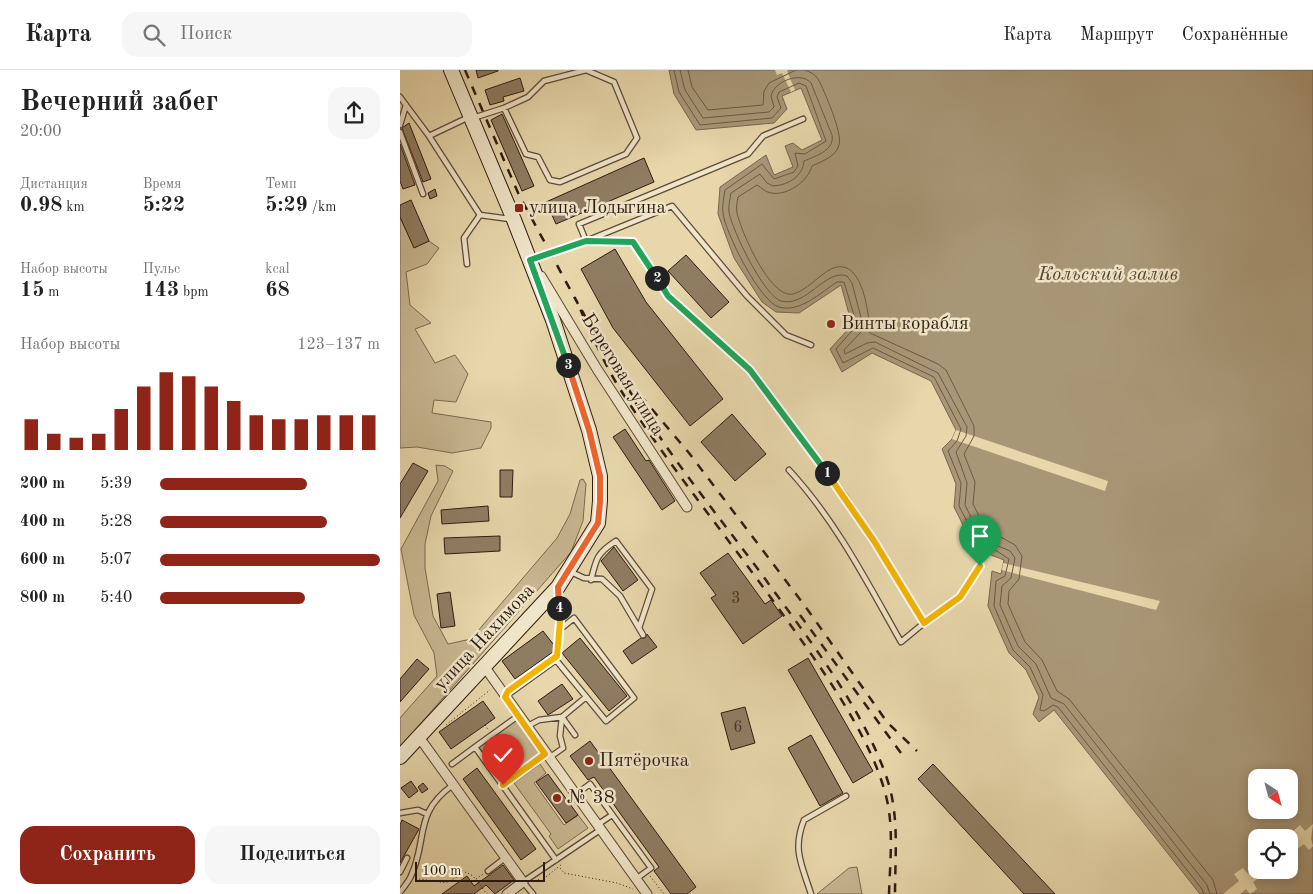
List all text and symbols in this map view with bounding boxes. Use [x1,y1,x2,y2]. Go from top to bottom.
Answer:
search box [122,12,472,57]
icon: search [140,21,168,49]
text: Карта [25,23,92,47]
text: Поиск [180,25,232,44]
text: Карта [1003,26,1052,44]
text: Маршрут [1080,26,1154,44]
text: Сохранённые [1182,26,1288,44]
button: share [328,87,380,139]
text: Вечерний забег [20,89,218,117]
text: 20:00 [20,124,62,140]
text: Дистанция [20,177,88,191]
text: Время [143,177,181,191]
text: Темп [265,177,297,191]
text: 0.98 [20,195,62,216]
text: 5:22 [143,195,185,216]
text: 5:29 [265,195,308,216]
place label: улица Лодыгина [529,199,666,218]
text: km [62,200,85,214]
text: /km [308,200,336,214]
marker: улица Лодыгина [513,202,525,214]
text: Набор высоты [20,262,108,276]
text: Пульс [143,262,180,276]
text: kcal [265,262,289,276]
water label: Кольский залив [1037,265,1178,285]
pin: 2 [644,266,670,290]
text: 2 [653,271,662,285]
text: 15 [20,280,44,301]
text: 143 [143,280,179,301]
text: 68 [265,280,290,301]
text: m [44,285,59,299]
text: bpm [179,285,209,299]
street label: Береговая улица [577,311,667,440]
place label: Винты корабля [841,315,969,334]
marker: Винты корабля [825,318,837,330]
text: Набор высоты [20,337,120,353]
text: 123–137 m [297,337,380,353]
pin: 3 [556,352,580,378]
text: 3 [564,358,573,372]
pin: 1 [814,460,840,486]
text: 1 [823,466,832,480]
text: 200 m [20,476,65,492]
text: 5:39 [100,476,132,492]
text: 400 m [20,514,65,530]
text: 5:28 [100,514,132,530]
pin [959,515,1001,566]
icon: arrive [966,522,994,550]
text: 600 m [20,552,65,568]
text: 5:07 [100,552,132,568]
street label: улица Нахимова [431,581,539,695]
text: 800 m [20,590,65,606]
text: 5:40 [100,590,132,606]
house number: 3 [731,591,741,607]
pin: 4 [546,596,572,620]
text: 4 [555,601,564,615]
house number: 6 [733,720,743,736]
pin [482,734,524,785]
icon: check [489,741,517,769]
place label: Пятёрочка [599,752,690,771]
marker: Пятёрочка [583,755,595,767]
north arrow [1248,769,1298,819]
map controls [1248,769,1298,879]
place label: № 38 [567,789,615,808]
marker: № 38 [551,792,563,804]
button: Сохранить [20,826,195,884]
button: Поделиться [205,826,380,884]
button: locate [1248,829,1298,879]
scale bar [415,859,545,882]
text: 100 m [422,864,461,878]

